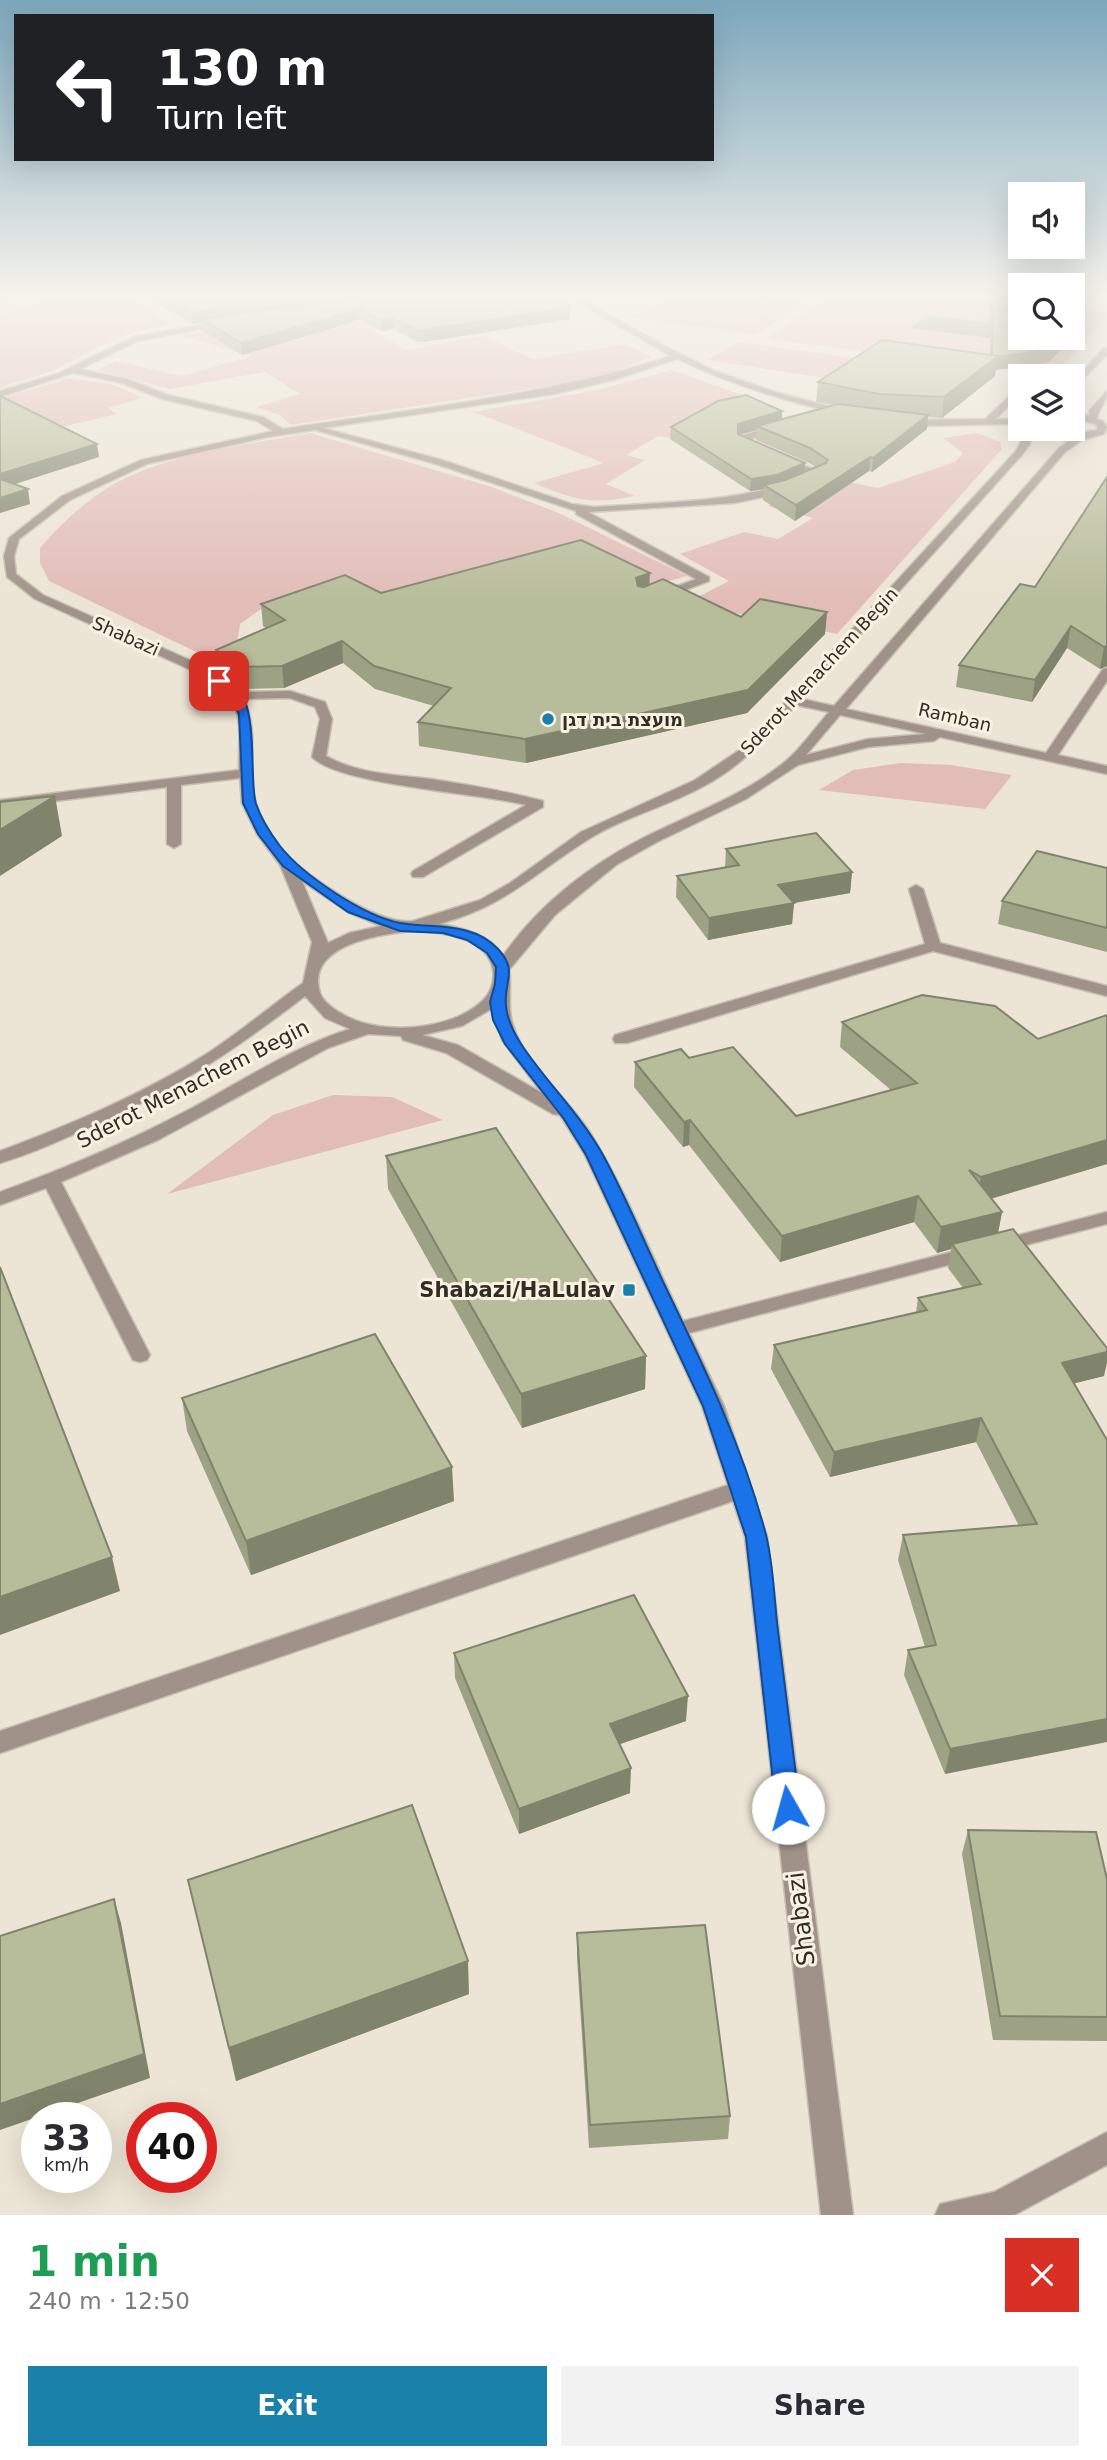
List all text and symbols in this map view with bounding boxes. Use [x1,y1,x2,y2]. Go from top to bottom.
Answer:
text: 130 m [157,40,327,97]
icon: left [42,42,133,133]
text: Turn left [157,99,287,137]
map controls [1008,182,1085,441]
button: sound [1008,182,1085,259]
button: search [1008,273,1085,350]
button: layers [1008,364,1085,441]
street label: Sderot Menachem Begin [736,583,902,759]
street label: Shabazi [89,612,163,660]
pin [189,651,249,711]
icon: arrive [200,662,238,700]
street label: Ramban [916,698,994,736]
place label: מועצת בית דגן [562,709,683,730]
marker: מועצת בית דגן [540,711,556,727]
street label: Sderot Menachem Begin [73,1015,313,1153]
place label: Shabazi/HaLulav [419,1278,615,1302]
marker: Shabazi/HaLulav [621,1282,637,1298]
position arrow [751,1771,825,1845]
street label: Shabazi [781,1870,821,1968]
speed limit sign: 40 [126,2102,217,2193]
text: 33 [42,2118,91,2158]
text: km/h [44,2154,89,2175]
text: 1 min [28,2237,160,2286]
button: close [1005,2238,1079,2312]
text: 240 m · 12:50 [28,2288,190,2314]
button: Exit [28,2366,547,2446]
button: Share [561,2366,1079,2446]

